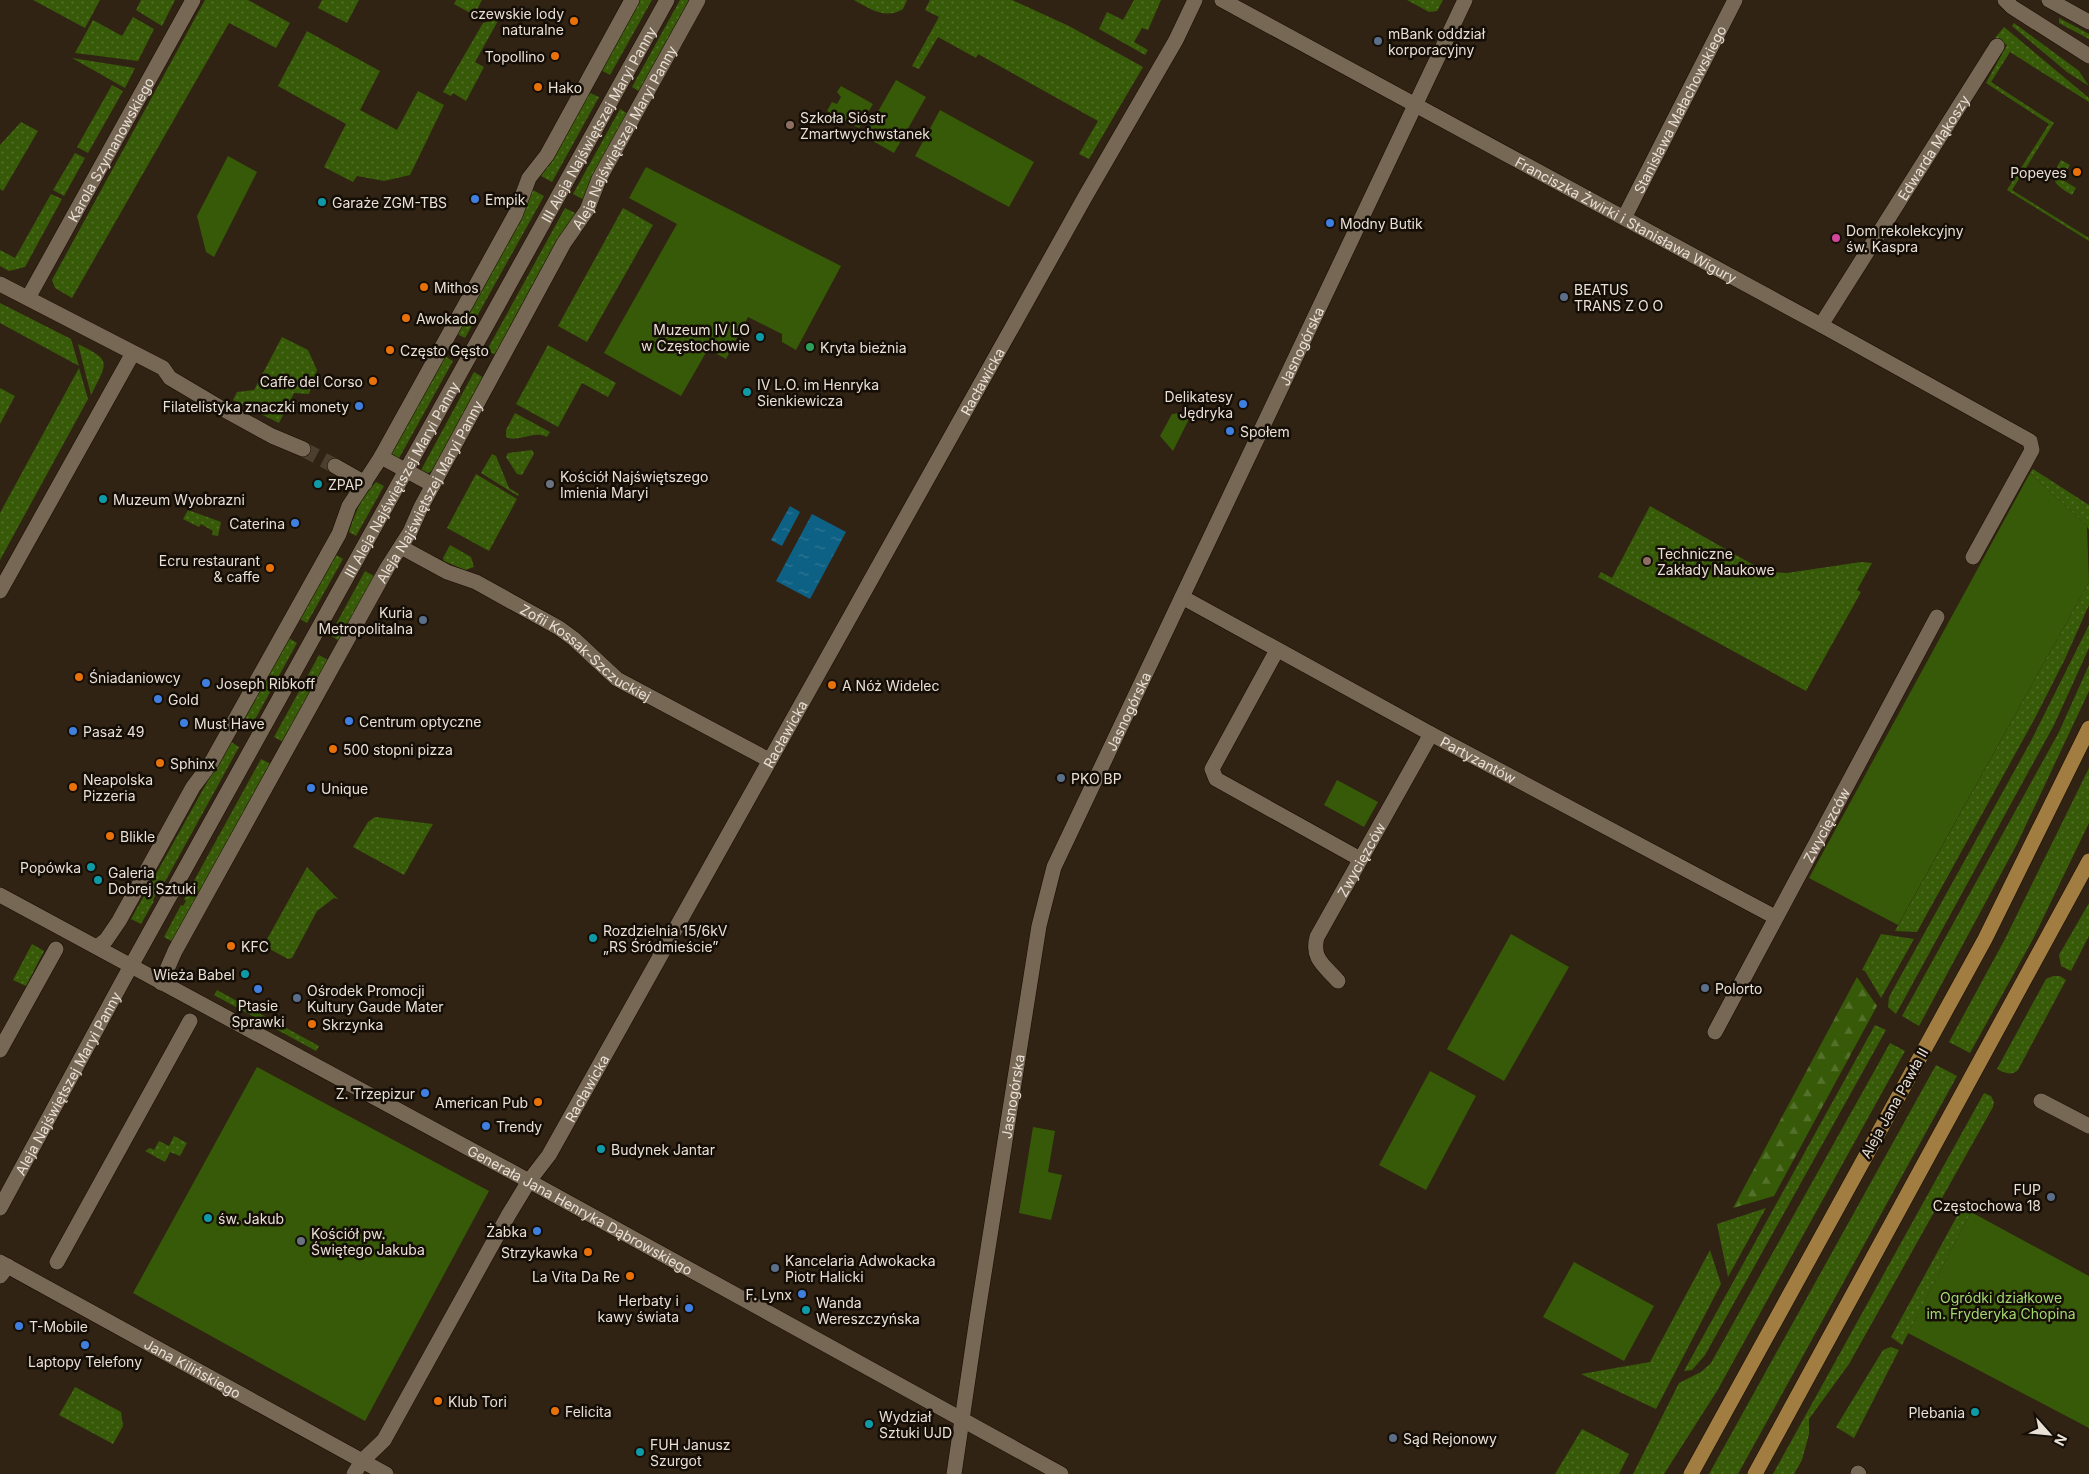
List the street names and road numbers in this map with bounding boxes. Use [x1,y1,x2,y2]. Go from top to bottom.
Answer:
street label: Stanisława Małachowskiego [1629,22,1729,196]
street label: III Aleja Najświętszej Maryi Panny [537,23,659,225]
street label: Aleja Najświętszej Maryi Panny [566,42,680,230]
street label: Karola Szymanowskiego [64,74,157,224]
street label: Edwarda Mąkoszy [1894,92,1973,203]
street label: Franciszka Żwirki i Stanisława Wigury [1513,152,1740,286]
street label: Jasnogórska [1275,304,1327,388]
street label: Racławicka [956,345,1008,418]
street label: III Aleja Najświętszej Maryi Panny [341,378,463,580]
street label: Aleja Najświętszej Maryi Panny [372,397,486,585]
street label: Zofii Kossak-Szczuckiej [518,600,654,704]
street label: Jasnogórska [1102,669,1154,753]
street label: Racławicka [759,697,810,770]
street label: Partyzantów [1438,732,1519,786]
street label: Zwycięzców [1799,784,1853,865]
street label: Zwycięzców [1333,819,1388,899]
street label: Aleja Najświętszej Maryi Panny [11,988,124,1178]
street label: Aleja Jana Pawła II [1857,1045,1931,1161]
street label: Racławicka [561,1051,612,1125]
street label: Jasnogórska [997,1053,1027,1140]
street label: Generała Jana Henryka Dąbrowskiego [465,1141,696,1278]
street label: Jana Kilińskiego [142,1335,244,1401]

